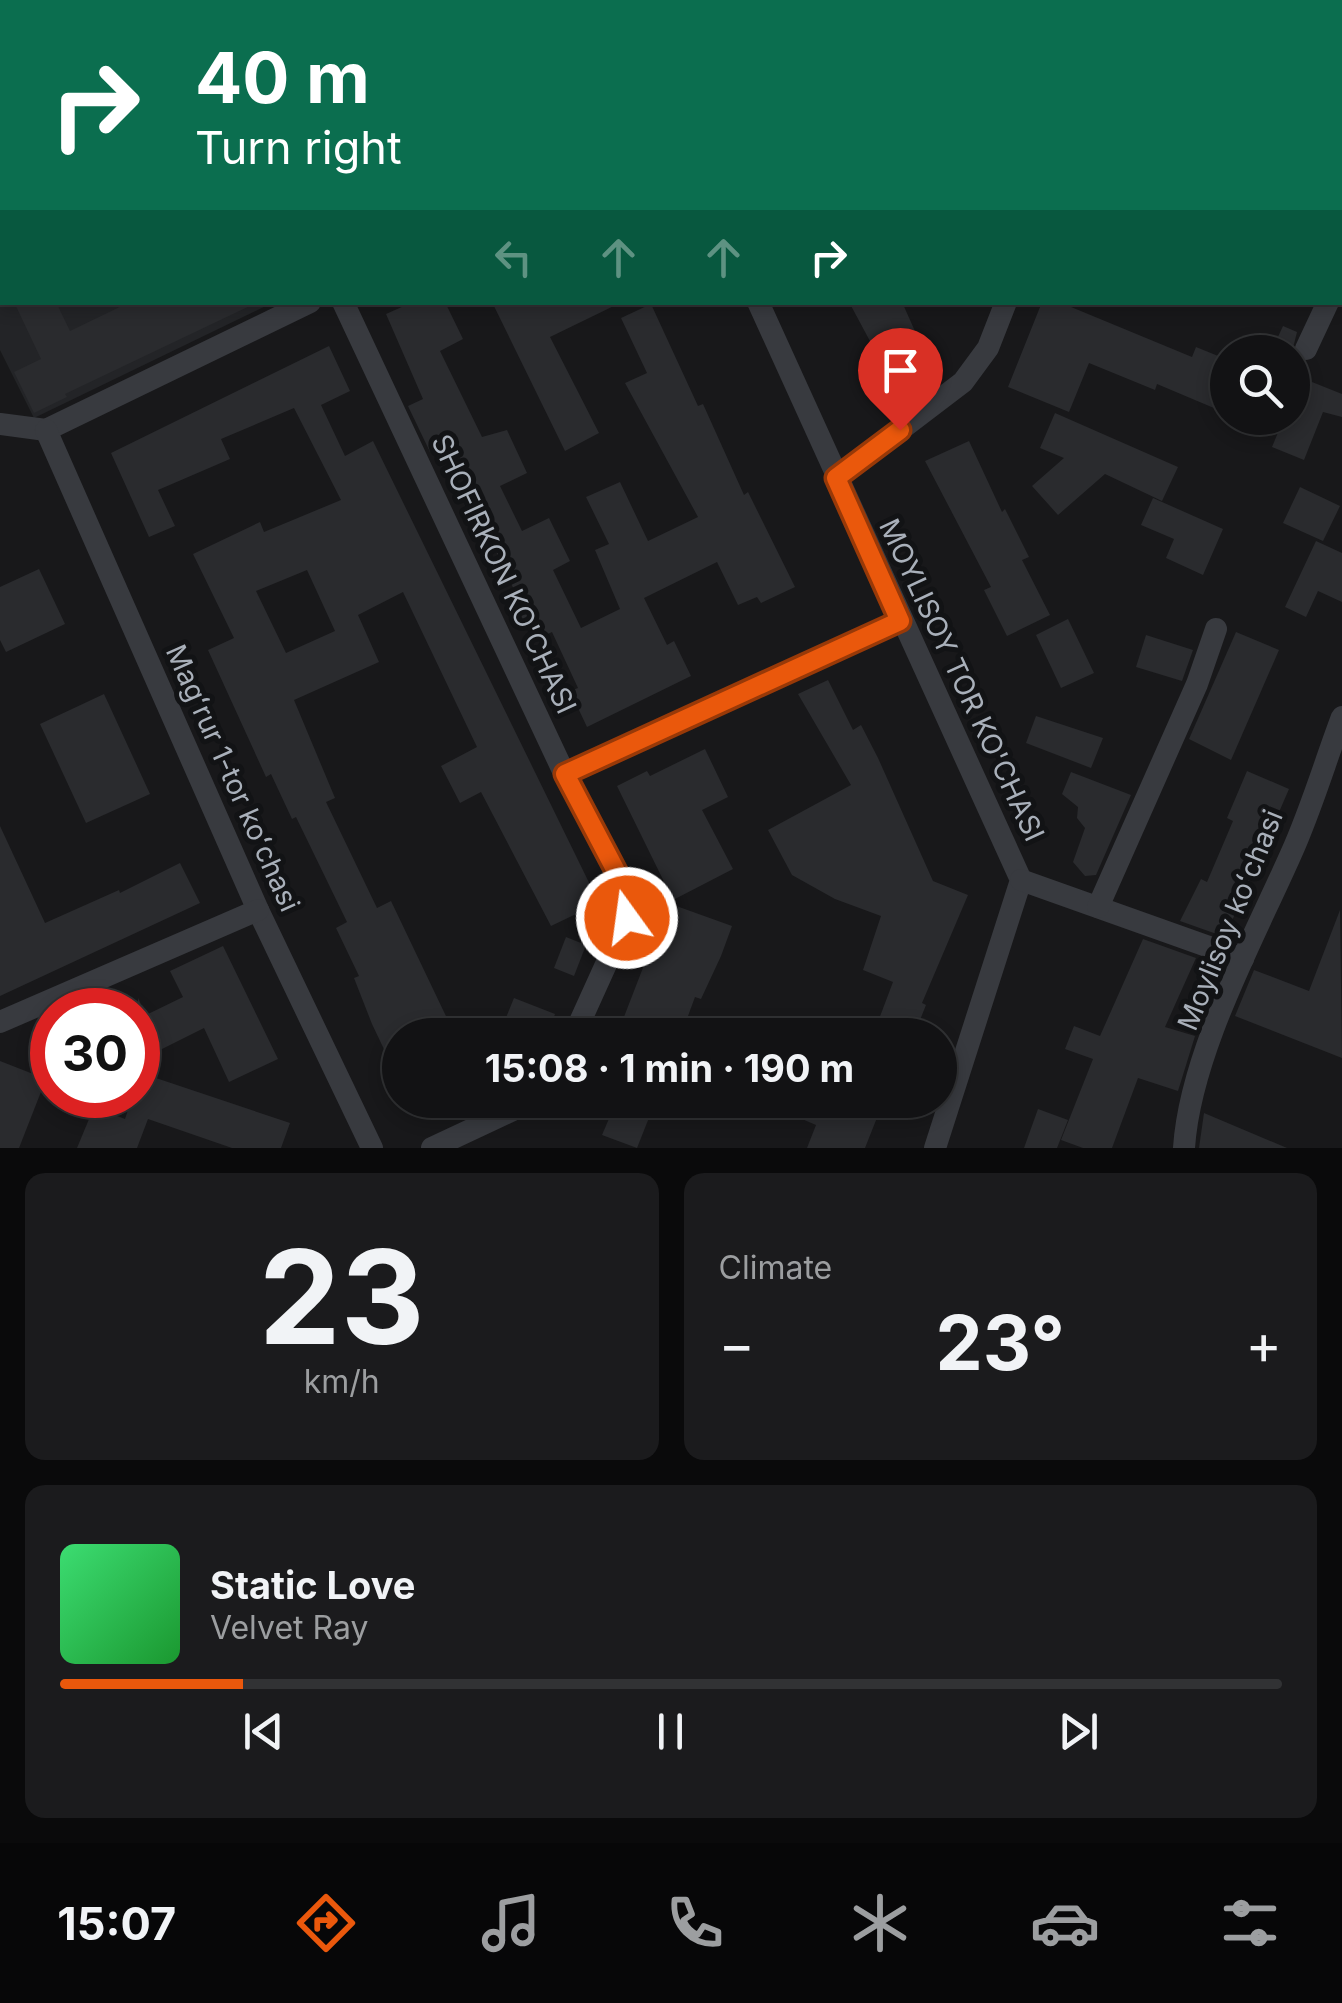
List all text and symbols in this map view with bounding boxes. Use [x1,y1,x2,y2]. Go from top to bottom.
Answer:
text: 40 m [195,35,370,120]
icon: right [30,40,160,170]
text: Turn right [195,120,402,175]
icon: left [486,230,541,285]
icon: ahead [591,230,646,285]
icon: ahead [696,230,751,285]
icon: right [801,230,856,285]
pin [858,328,943,431]
map controls [1210,335,1310,435]
button: search [1210,335,1310,435]
icon: arrive [873,343,928,398]
street label: SHOFIRKON KO'CHASI [424,429,584,719]
street label: MOYLISOY TOR KO'CHASI [872,513,1052,847]
street label: Magʻrur 1-tor koʻchasi [159,639,307,917]
street label: Moylisoy koʻchasi [1170,805,1290,1035]
position arrow [575,866,679,970]
speed limit sign: 30 [30,988,160,1118]
text: 15:08 · 1 min · 190 m [485,1045,854,1091]
text: 23 [259,1218,425,1375]
text: Climate [719,1248,832,1287]
text: 23° [935,1297,1065,1388]
text: − [719,1311,755,1377]
text: + [1246,1311,1282,1377]
text: km/h [304,1362,380,1401]
text: Static Love [210,1562,415,1608]
text: Velvet Ray [210,1608,368,1647]
icon: previous [236,1704,291,1759]
icon: pause [643,1704,698,1759]
icon: next [1051,1704,1106,1759]
icon: directions [291,1888,361,1958]
icon: music [476,1888,546,1958]
icon: phone [660,1888,730,1958]
icon: climate [845,1888,915,1958]
icon: car [1030,1888,1100,1958]
icon: filters [1215,1888,1285,1958]
text: 15:07 [57,1896,176,1951]

